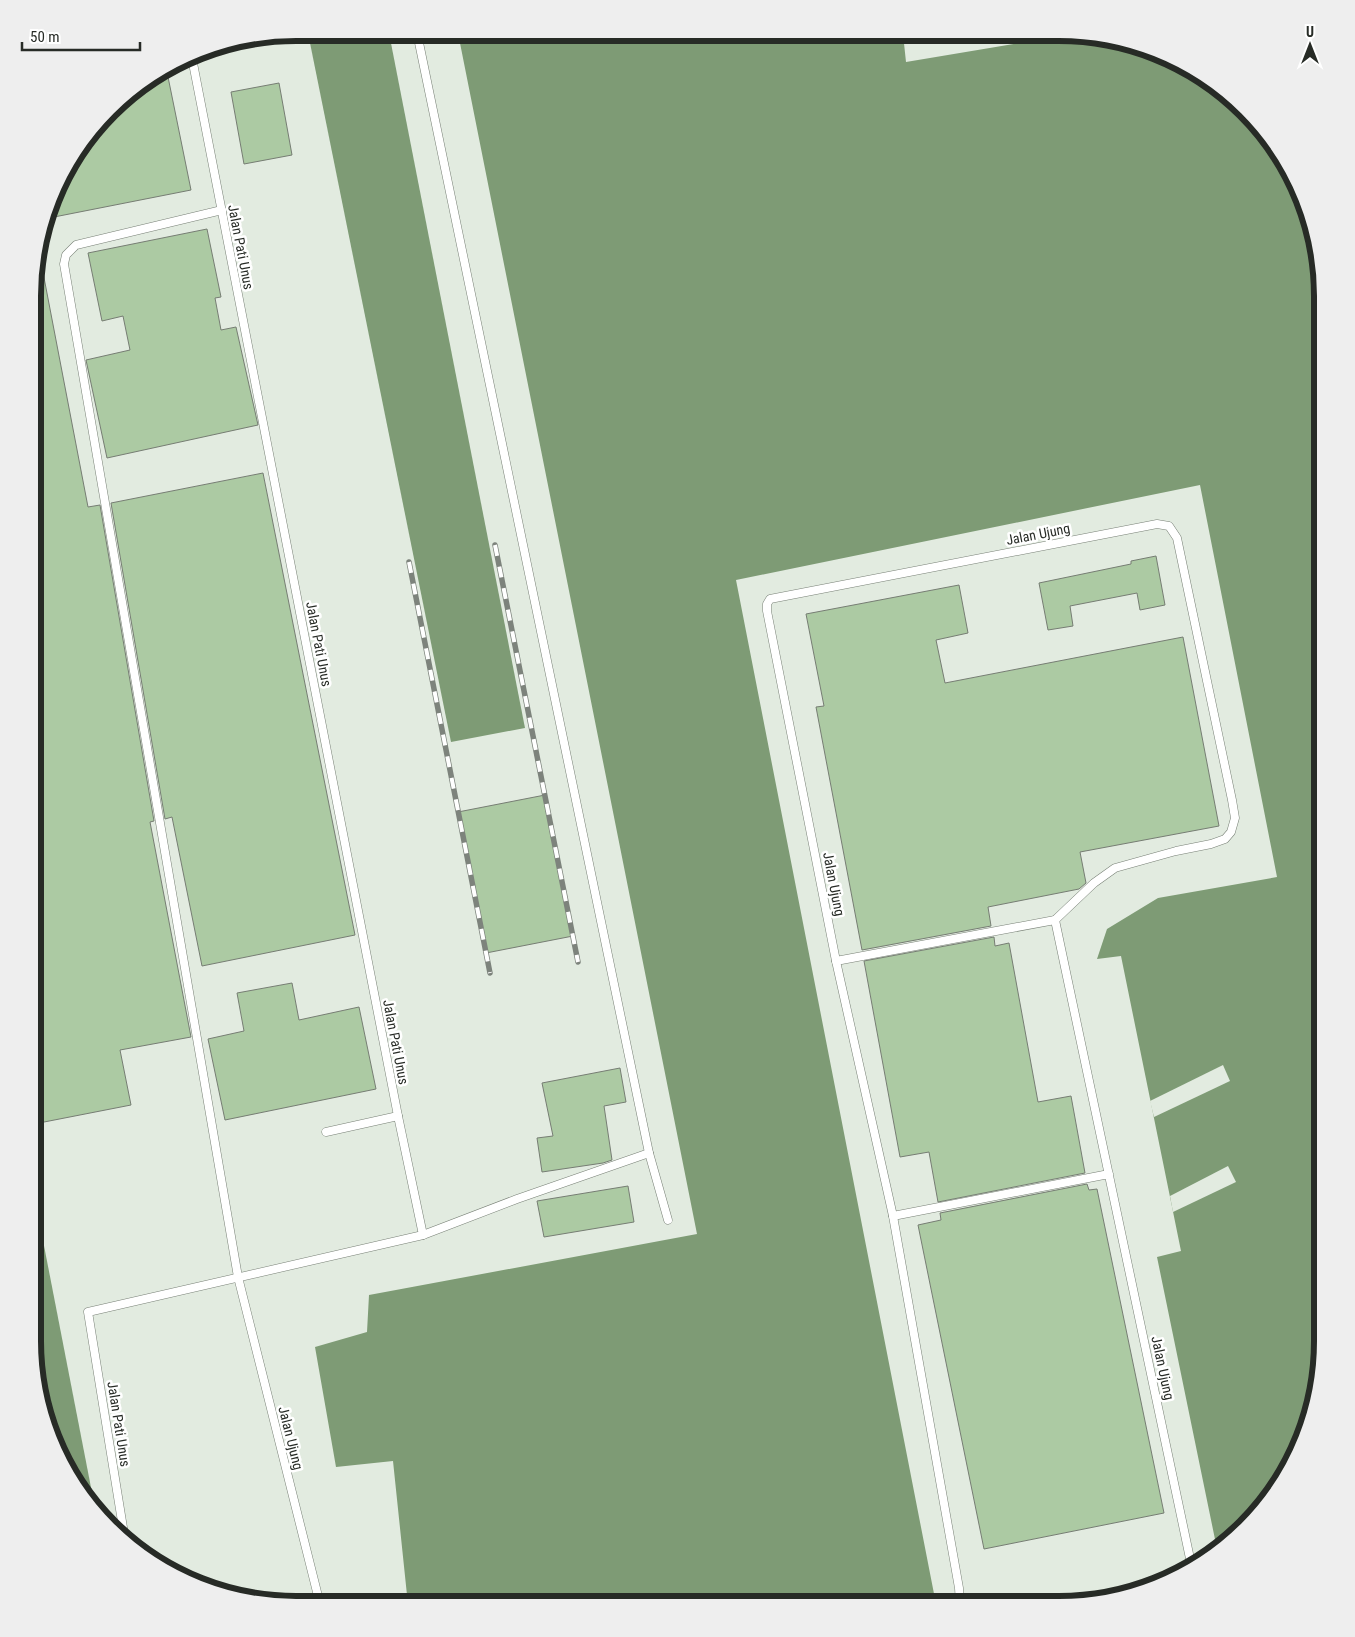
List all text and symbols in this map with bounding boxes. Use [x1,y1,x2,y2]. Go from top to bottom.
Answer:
scale bar [22,20,140,52]
north arrow [1285,20,1335,70]
text: U [1306,24,1314,40]
text: 50 m [30,28,60,46]
street label: Jalan Pati Unus [225,203,257,291]
street label: Jalan Ujung [1005,520,1071,548]
street label: Jalan Pati Unus [303,600,335,688]
street label: Jalan Ujung [820,851,848,917]
street label: Jalan Pati Unus [380,998,412,1086]
street label: Jalan Ujung [1148,1335,1178,1401]
street label: Jalan Pati Unus [104,1380,134,1468]
street label: Jalan Ujung [275,1405,307,1471]

